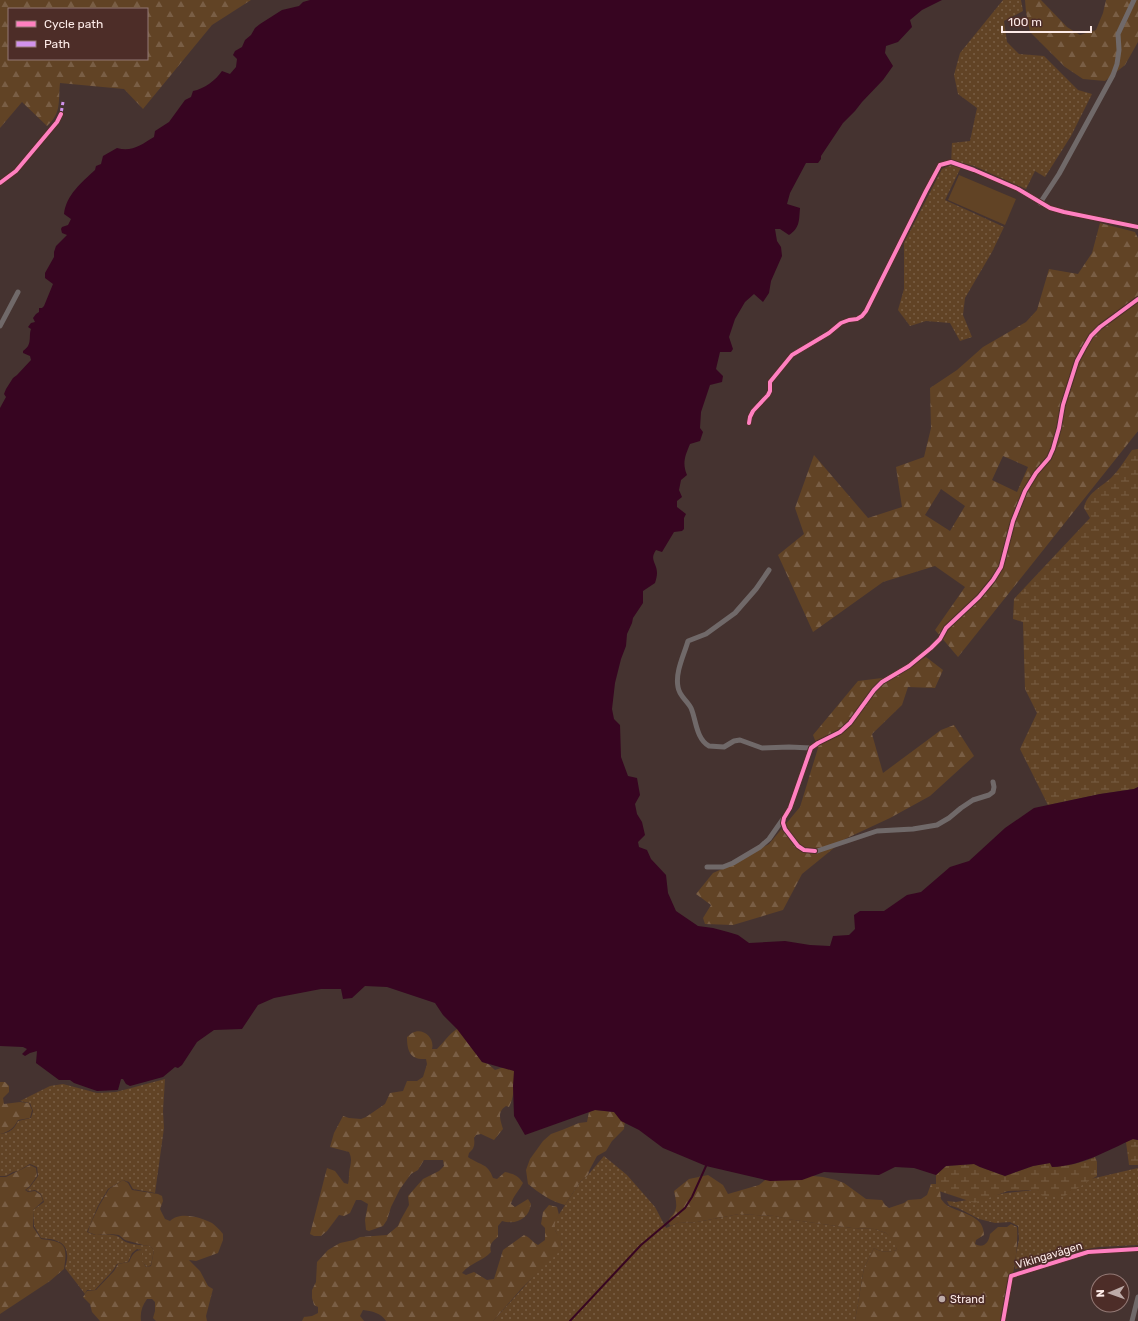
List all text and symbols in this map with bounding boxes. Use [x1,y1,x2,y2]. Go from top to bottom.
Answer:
legend [8,8,148,60]
scale bar [1002,8,1091,34]
text: 100 m [1008,15,1042,29]
text: Cycle path [44,17,103,31]
text: Path [44,37,70,51]
street label: Vikingavägen [1014,1239,1084,1272]
north arrow [1090,1273,1130,1313]
text: N [1094,1289,1107,1298]
place label: Strand [950,1293,985,1306]
marker: Strand [937,1294,947,1304]

